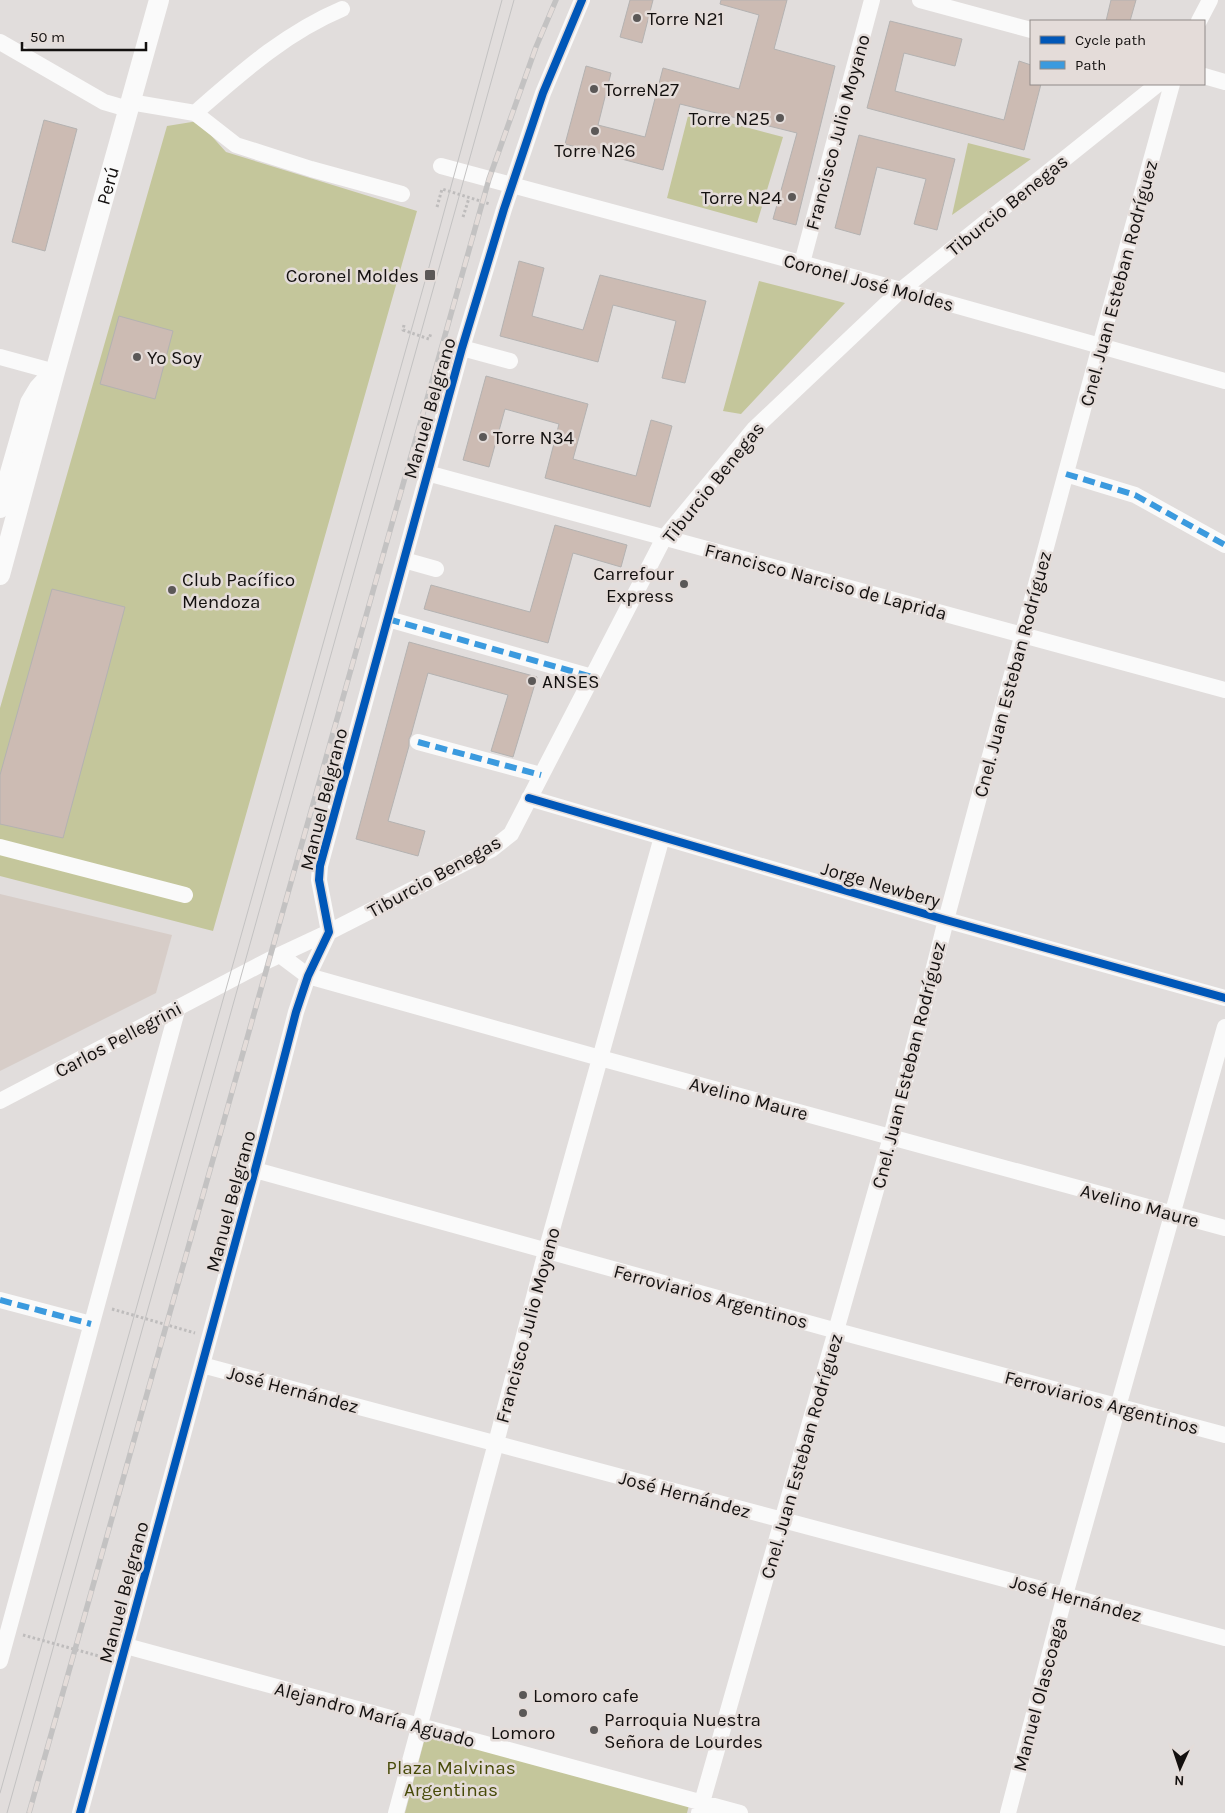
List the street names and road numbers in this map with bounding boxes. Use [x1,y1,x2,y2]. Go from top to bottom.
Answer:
street label: Francisco Julio Moyano [801,32,875,232]
street label: Tiburcio Benegas [943,150,1072,261]
street label: Cnel. Juan Esteban Rodríguez [1075,158,1162,409]
street label: Perú [92,164,124,207]
street label: Coronel José Moldes [781,250,956,316]
street label: Manuel Belgrano [399,335,461,481]
street label: Tiburcio Benegas [658,418,769,547]
street label: Francisco Narciso de Laprida [702,539,949,625]
street label: Cnel. Juan Esteban Rodríguez [969,549,1056,800]
street label: Manuel Belgrano [296,726,352,873]
street label: Tiburcio Benegas [364,831,505,923]
street label: Jorge Newbery [819,857,943,913]
street label: Cnel. Juan Esteban Rodríguez [868,939,950,1191]
street label: Carlos Pellegrini [51,997,186,1083]
street label: Avelino Maure [687,1073,810,1125]
street label: Manuel Belgrano [201,1128,260,1275]
street label: Avelino Maure [1078,1180,1201,1232]
street label: Francisco Julio Moyano [491,1225,565,1425]
street label: Ferroviarios Argentinos [611,1260,810,1334]
street label: Cnel. Juan Esteban Rodríguez [756,1331,848,1581]
street label: José Hernández [225,1362,361,1418]
street label: Ferroviarios Argentinos [1002,1366,1201,1440]
street label: José Hernández [617,1467,753,1523]
street label: Manuel Belgrano [94,1519,153,1666]
street label: José Hernández [1008,1571,1144,1627]
street label: Manuel Olascoaga [1009,1615,1071,1774]
street label: Alejandro María Aguado [272,1678,477,1752]

